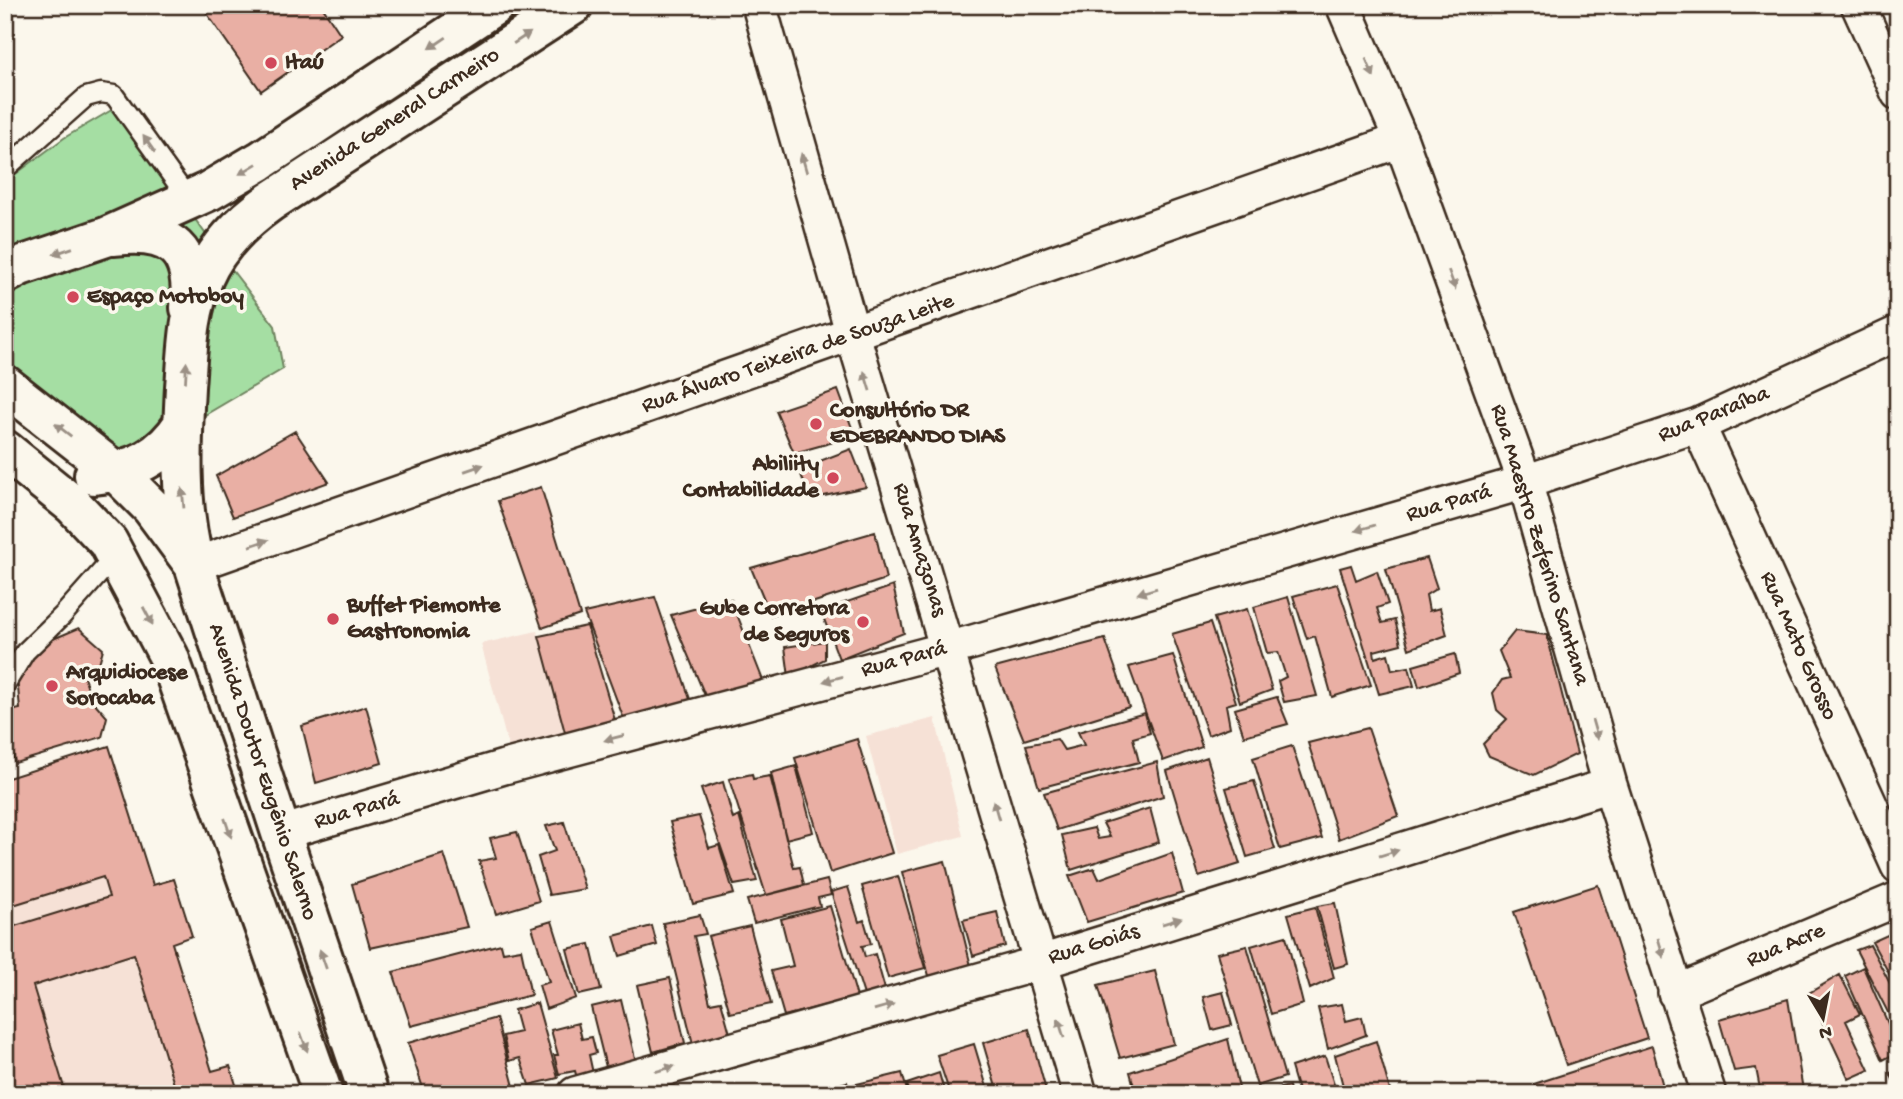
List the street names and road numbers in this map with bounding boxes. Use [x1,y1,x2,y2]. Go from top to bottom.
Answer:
street label: Avenida General Carneiro [285,42,505,198]
street label: Rua Álvaro Teixeira de Souza Leite [638,286,959,420]
street label: Rua Paraíba [1655,380,1775,449]
street label: Rua Maestro Zeferino Santana [1483,401,1595,690]
street label: Rua Pará [1403,479,1496,529]
street label: Rua Amazonas [886,480,952,620]
street label: Rua Mato Grosso [1753,567,1843,725]
street label: Avenida Doutor Eugênio Salerno [201,620,323,924]
street label: Rua Pará [858,635,951,684]
street label: Rua Pará [311,786,404,836]
street label: Rua Acre [1743,917,1830,975]
street label: Rua Goiás [1045,918,1143,972]

